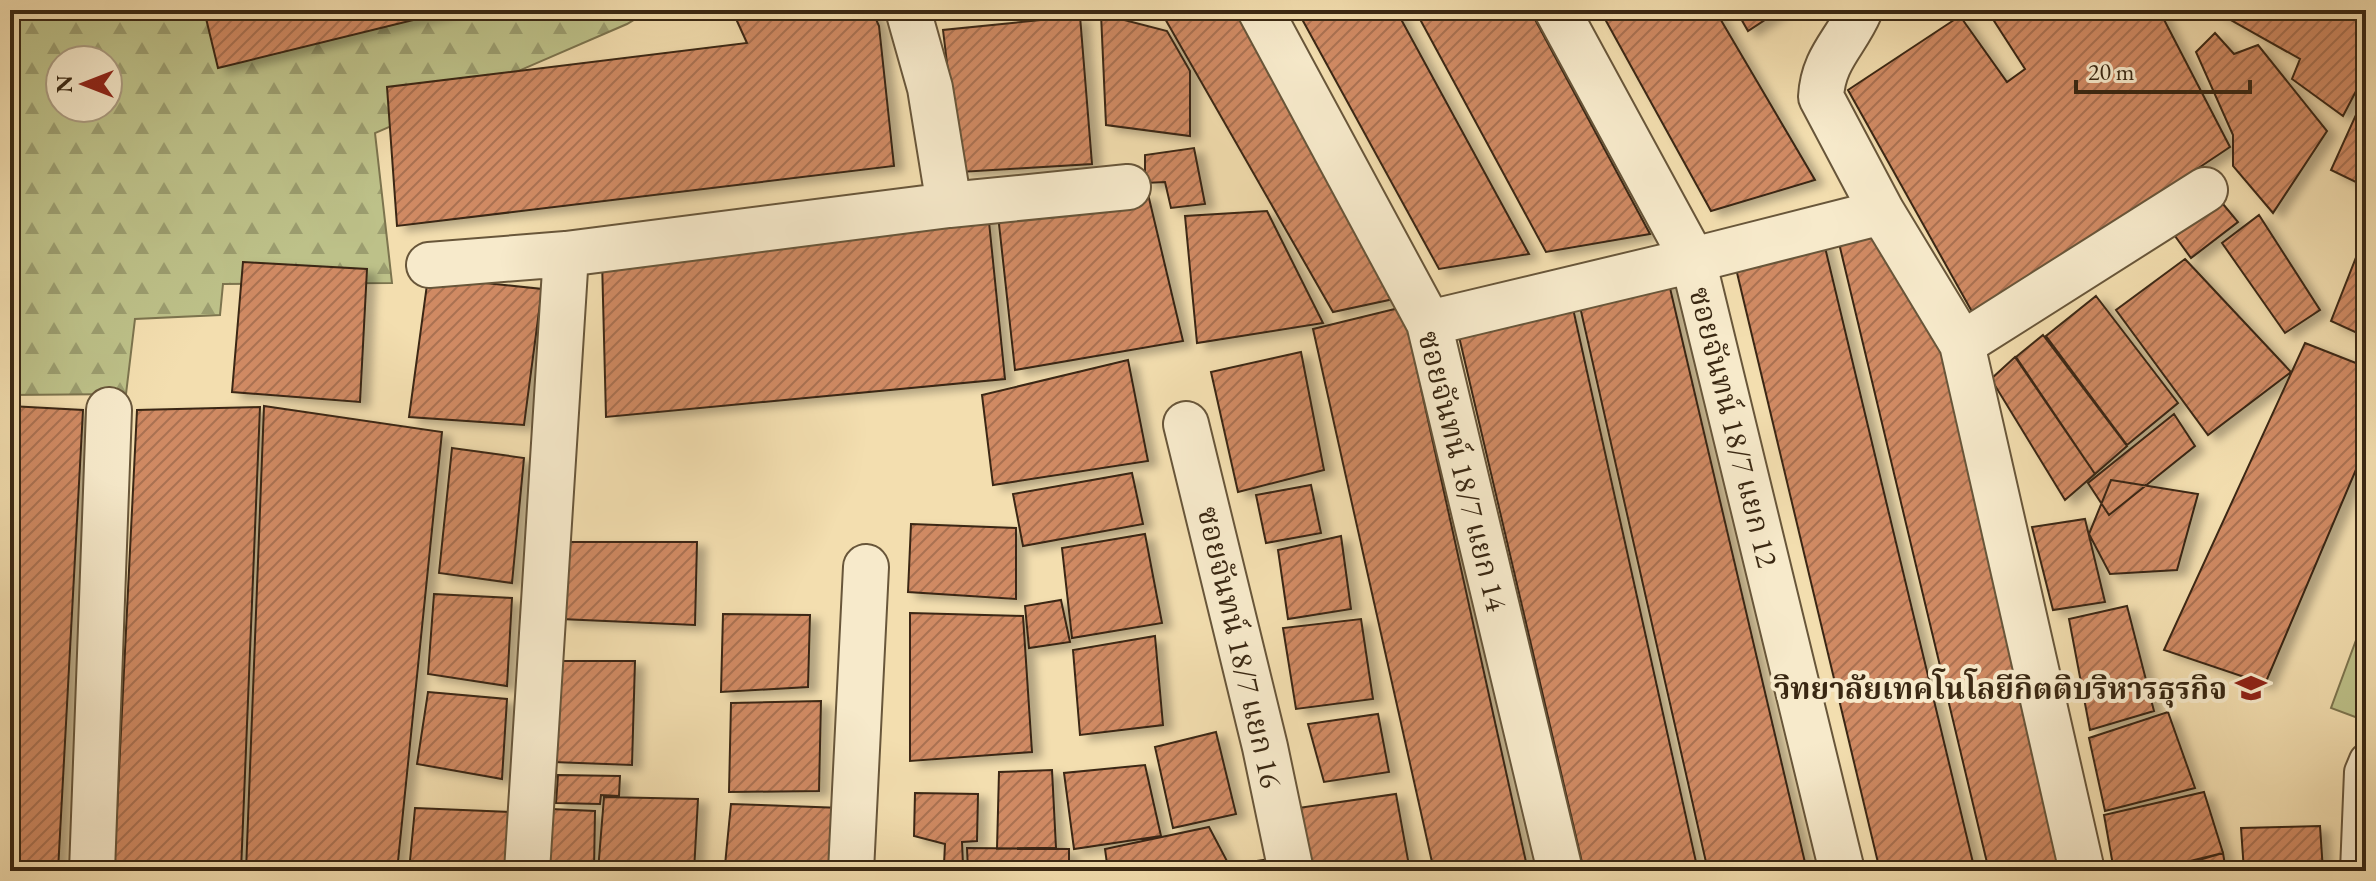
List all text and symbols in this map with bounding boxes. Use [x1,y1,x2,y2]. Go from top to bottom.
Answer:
north arrow [44,44,124,124]
scale bar [2076,44,2250,94]
text: 20 m [2088,56,2135,87]
text: N [50,75,79,93]
street label: ซอยจันทน์ 18/7 แยก 12 [1680,283,1788,572]
street label: ซอยจันทน์ 18/7 แยก 14 [1409,327,1517,616]
street label: ซอยจันทน์ 18/7 แยก 16 [1189,503,1291,791]
place label: วิทยาลัยเทคโนโลยีกิตติบริหารธุรกิจ [1774,668,2227,708]
school or university icon: วิทยาลัยเทคโนโลยีกิตติบริหารธุรกิจ [2234,671,2268,705]

